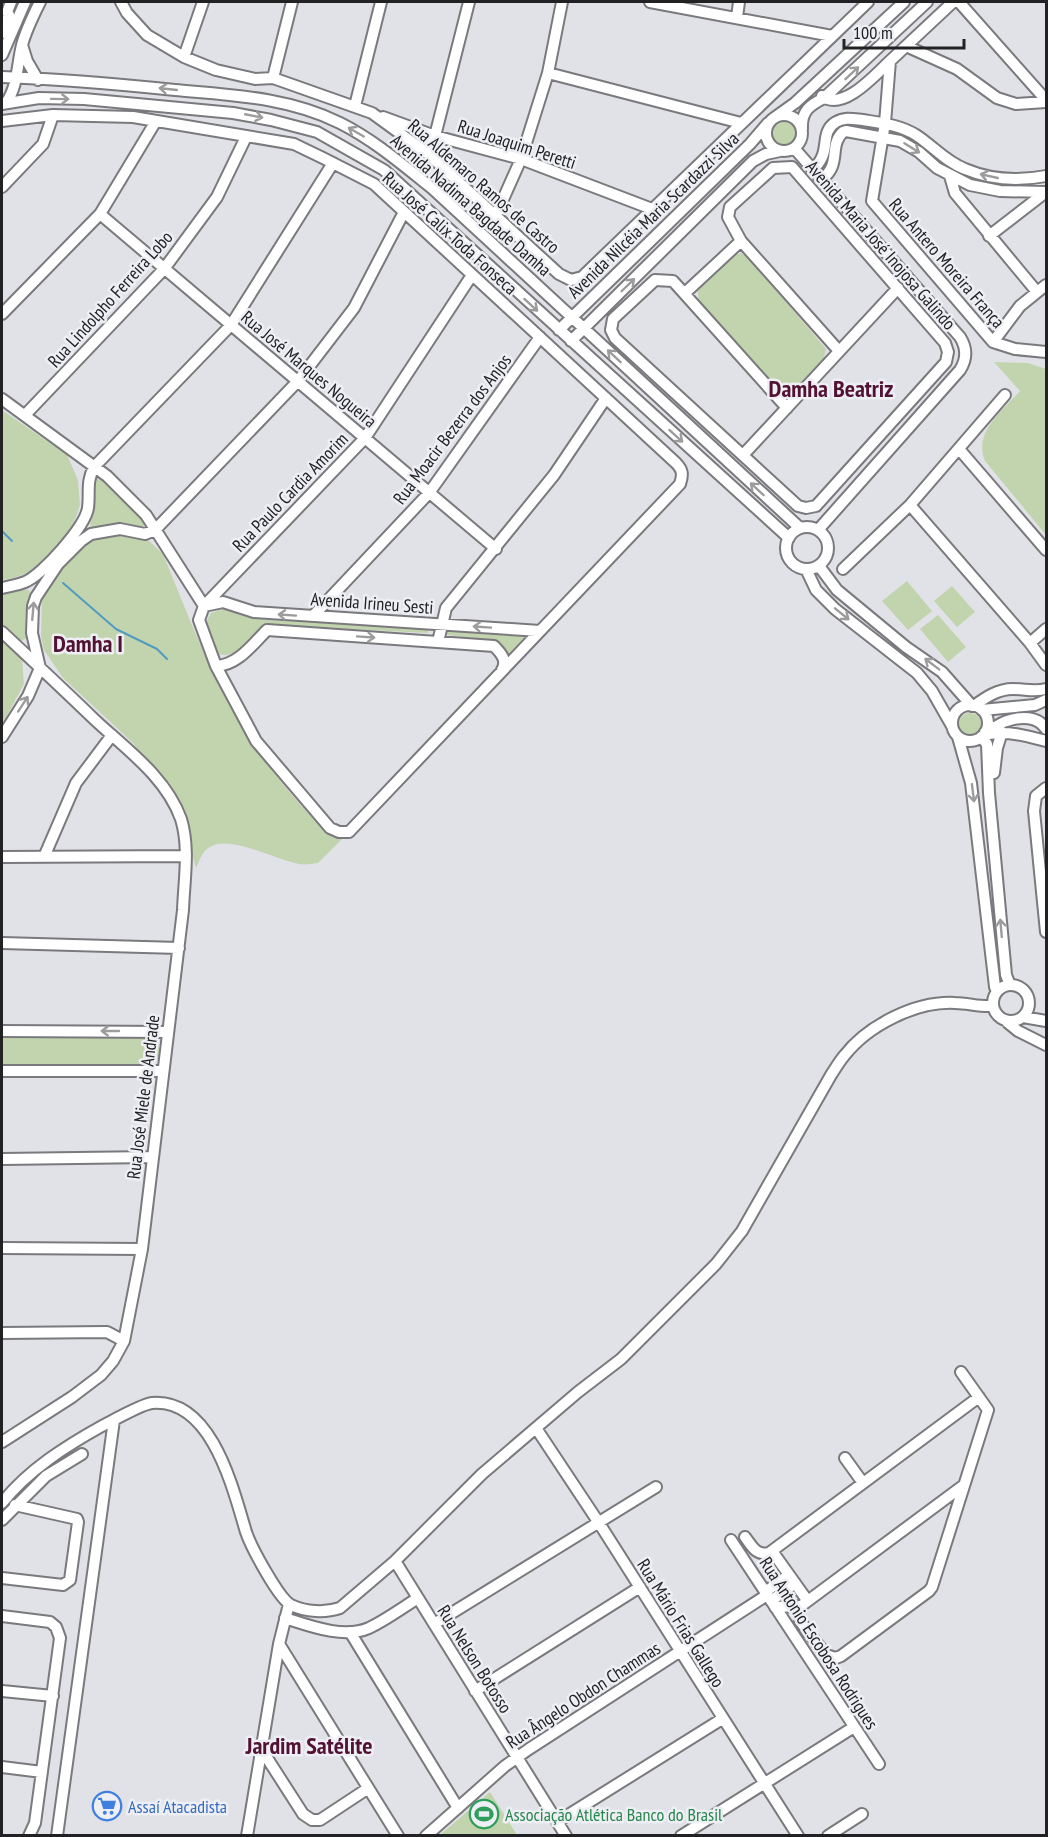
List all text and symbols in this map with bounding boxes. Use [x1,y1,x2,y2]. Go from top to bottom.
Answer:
scale bar [844,12,964,50]
text: 100 m [853,21,893,44]
one-way arrow [844,65,859,80]
one-way arrow [158,83,178,94]
one-way arrow [49,93,69,105]
one-way arrow [243,111,263,122]
street label: Rua Aldemaro Ramos de Castro [403,114,565,258]
street label: Rua Joaquim Peretti [455,114,579,174]
one-way arrow [348,126,365,138]
street label: Avenida Nilcéia Maria Scardazzi Silva [562,127,744,303]
street label: Avenida Nadima Bagdade Damha [386,129,556,281]
one-way arrow [903,143,920,155]
street label: Avenida Maria José Inojosa Galindo [801,155,961,335]
street label: Rua José Calix Toda Fonseca [378,166,522,300]
one-way arrow [979,169,998,181]
street label: Rua Antero Moreira França [884,193,1010,333]
street label: Rua Lindolpho Ferreira Lobo [43,226,178,372]
one-way arrow [620,279,635,293]
one-way arrow [524,298,539,312]
street label: Rua José Marques Nogueira [237,306,381,432]
street label: Rua Moacir Bezerra dos Anjos [388,349,516,509]
one-way arrow [607,349,622,363]
district label: Damha Beatriz [769,373,893,404]
street label: Rua Paulo Cardia Amorim [227,428,353,556]
one-way arrow [668,429,683,443]
one-way arrow [749,481,764,496]
street label: Avenida Irineu Sesti [310,587,434,619]
one-way arrow [28,602,39,621]
one-way arrow [833,608,849,621]
one-way arrow [278,609,298,620]
one-way arrow [473,621,492,632]
district label: Damha I [53,628,123,659]
one-way arrow [355,632,375,643]
one-way arrow [924,658,940,670]
one-way arrow [17,696,29,713]
one-way arrow [967,783,978,803]
one-way arrow [995,918,1006,938]
street label: Rua José Miele de Andrade [122,1014,164,1180]
one-way arrow [100,1025,120,1037]
street label: Rua Antonio Escobosa Rodrigues [755,1552,883,1734]
street label: Rua Mário Frias Gallego [632,1554,730,1692]
street label: Rua Nelson Botosso [433,1601,517,1717]
street label: Rua Ângelo Obdon Chammas [501,1636,665,1754]
district label: Jardim Satélite [245,1730,372,1761]
supermarket icon: Assaí Atacadista [91,1790,123,1822]
place label: Assaí Atacadista [128,1795,227,1818]
sports icon: Associação Atlética Banco do Brasil [468,1798,500,1830]
place label: Associação Atlética Banco do Brasil [505,1803,723,1826]

